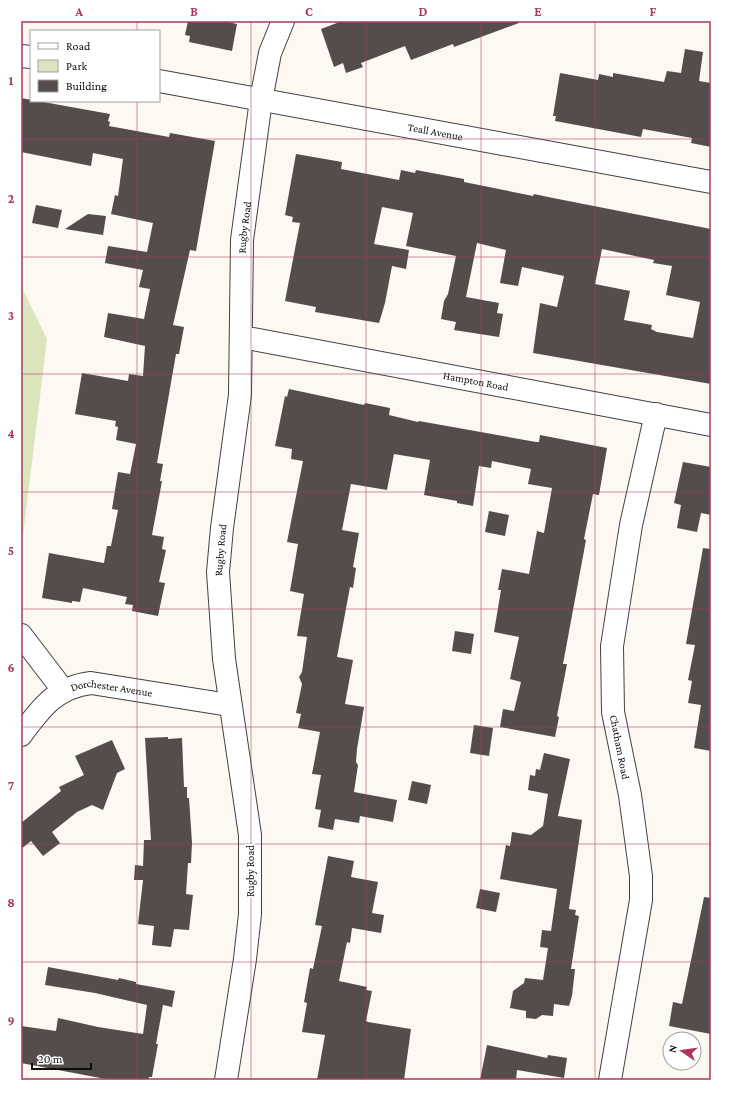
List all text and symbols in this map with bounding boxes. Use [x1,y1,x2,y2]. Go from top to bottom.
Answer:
text: A [74,4,83,19]
text: B [190,4,198,19]
text: C [305,4,313,19]
text: D [419,4,428,19]
text: E [534,4,542,19]
text: F [650,4,657,19]
legend [30,30,160,102]
text: Road [66,39,91,53]
text: Park [66,59,88,73]
text: 1 [9,73,14,88]
text: Building [66,79,107,93]
street label: Teall Avenue [407,121,464,143]
text: 2 [8,191,15,206]
street label: Rugby Road [236,201,253,253]
text: 3 [8,308,14,323]
street label: Hampton Road [442,369,510,393]
text: 4 [7,426,15,441]
street label: Rugby Road [212,523,229,576]
text: 5 [8,543,14,558]
text: 6 [7,660,15,675]
street label: Dorchester Avenue [69,677,153,699]
street label: Chatham Road [608,714,632,780]
text: 7 [8,778,14,793]
street label: Rugby Road [244,845,257,897]
text: 8 [7,895,15,910]
text: 9 [7,1013,15,1028]
north arrow [662,1031,702,1071]
text: N [666,1043,679,1054]
scale bar [32,1045,91,1071]
text: 20 m [38,1052,63,1066]

